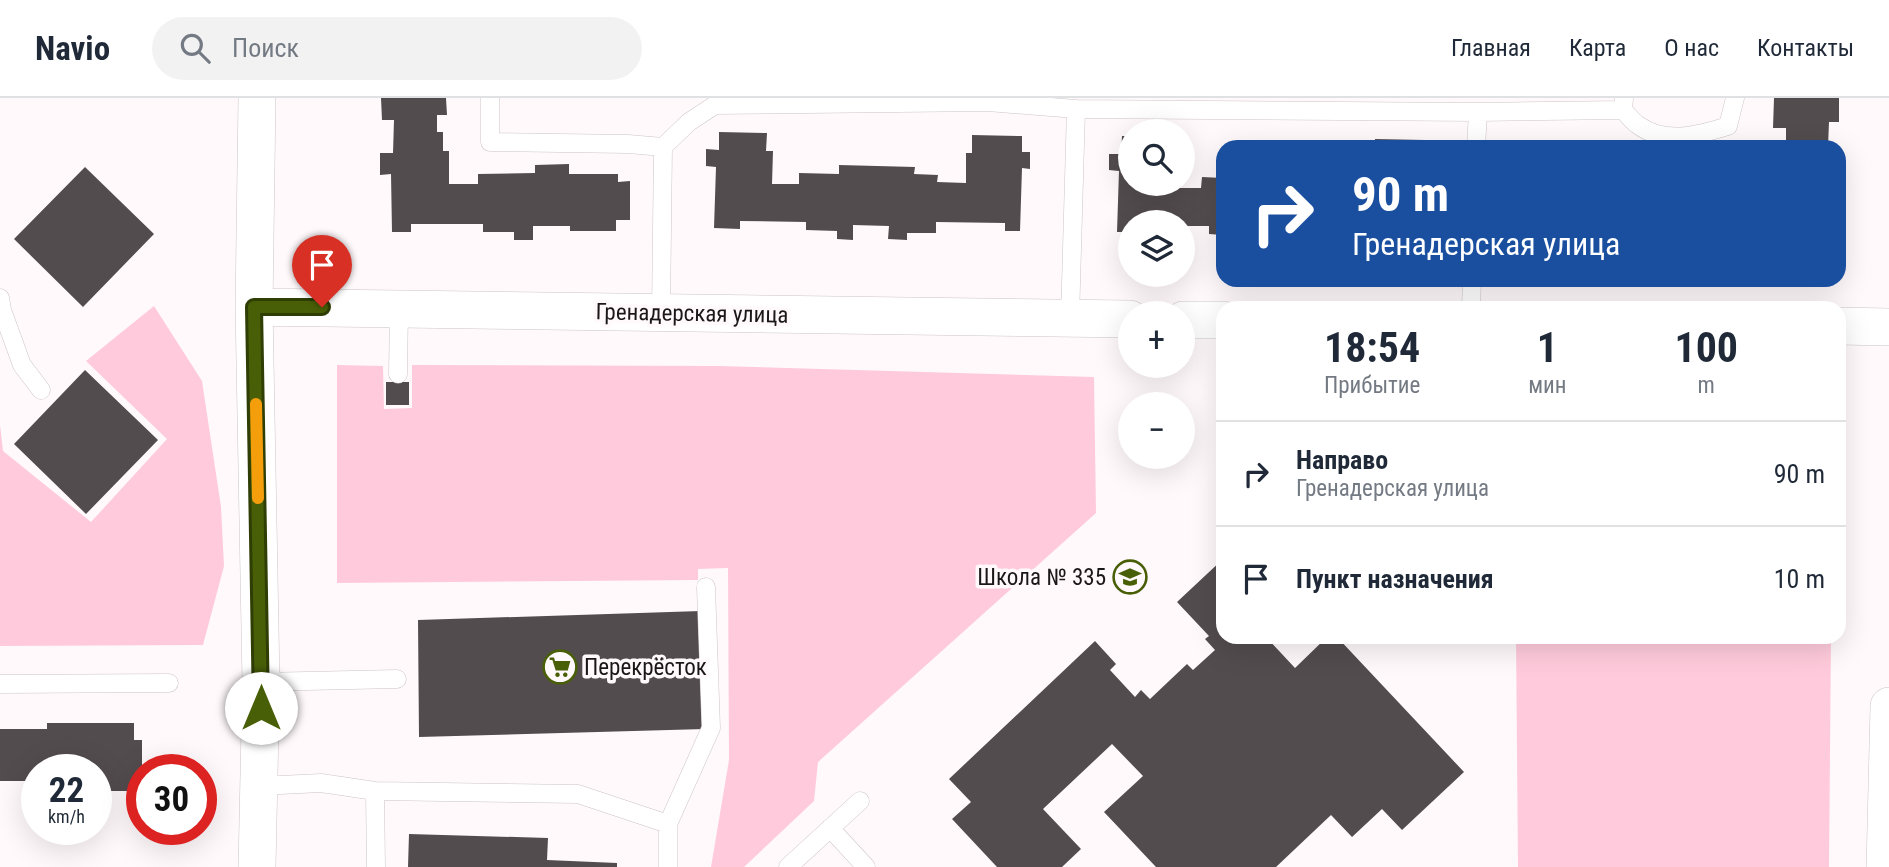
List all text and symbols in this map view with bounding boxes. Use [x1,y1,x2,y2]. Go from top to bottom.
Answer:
search box [152,17,642,80]
text: Navio [35,29,110,68]
icon: search [176,29,214,67]
text: Поиск [232,33,299,63]
text: Главная [1451,34,1531,62]
text: Карта [1569,34,1626,62]
text: О нас [1664,34,1719,62]
text: Контакты [1757,34,1854,62]
map controls [1118,119,1195,469]
button: search [1118,119,1195,196]
text: 90 m [1352,166,1449,223]
icon: right [1237,168,1328,259]
button: layers [1118,210,1195,287]
text: Гренадерская улица [1352,225,1620,263]
pin [292,235,352,307]
icon: arrive [303,246,341,284]
street label: Гренадерская улица [595,298,789,329]
button: + [1118,301,1195,378]
text: 18:54 [1324,323,1420,372]
text: 1 [1537,323,1558,372]
text: 100 [1674,323,1738,372]
text: Прибытие [1324,372,1420,399]
text: мин [1528,372,1567,399]
text: m [1698,372,1715,399]
button: − [1118,392,1195,469]
text: Направо [1296,445,1388,475]
icon: right [1237,455,1275,493]
text: 90 m [1774,459,1825,489]
text: Гренадерская улица [1296,475,1489,502]
school or university icon: Школа № 335 [1111,558,1149,596]
icon: arrive [1237,560,1275,598]
place label: Школа № 335 [977,564,1106,591]
text: Пункт назначения [1296,564,1494,594]
text: 10 m [1774,564,1825,594]
supermarket icon: Перекрёсток [541,648,579,686]
place label: Перекрёсток [584,654,707,681]
position arrow [224,671,298,745]
speed limit sign: 30 [126,754,217,845]
text: 22 [49,770,84,811]
text: km/h [48,806,85,827]

